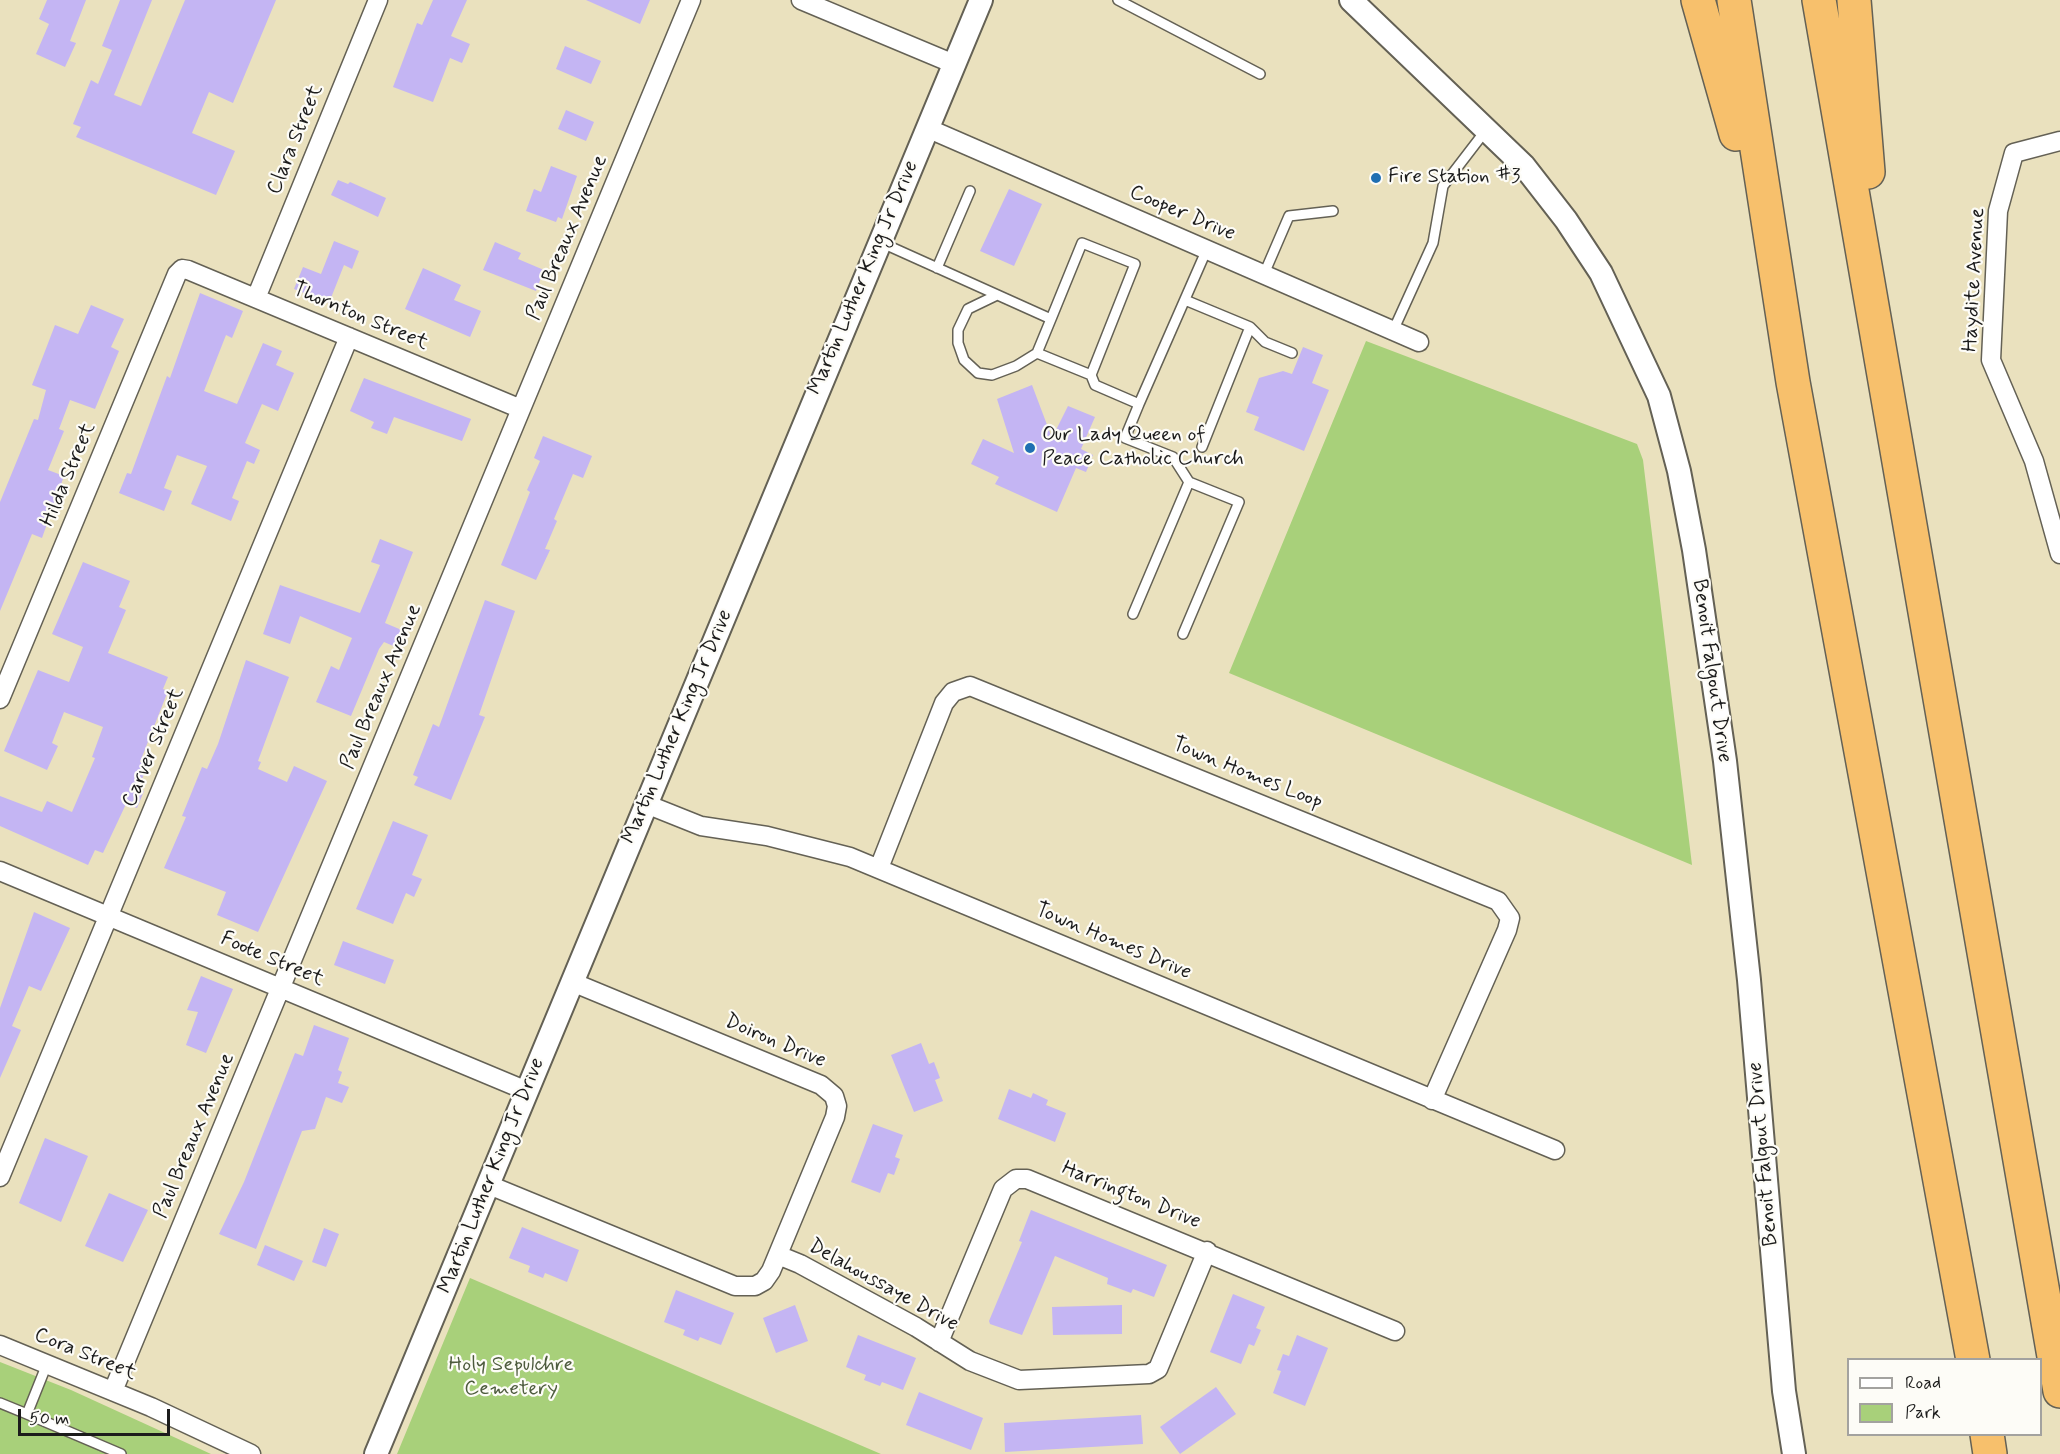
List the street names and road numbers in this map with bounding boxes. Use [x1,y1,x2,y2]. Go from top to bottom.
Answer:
street label: Clara Street [263,81,329,199]
street label: Paul Breaux Avenue [522,152,614,324]
street label: Martin Luther King Jr Drive [803,157,925,399]
street label: Cooper Drive [1125,180,1239,248]
street label: Haydite Avenue [1959,207,1991,353]
street label: Thornton Street [288,277,432,357]
street label: Hilda Street [36,419,102,531]
street label: Benoit Falgout Drive [1686,578,1736,764]
street label: Paul Breaux Avenue [336,601,428,773]
street label: Martin Luther King Jr Drive [617,606,739,848]
street label: Carver Street [118,684,190,812]
street label: Town Homes Loop [1168,732,1326,816]
street label: Town Homes Drive [1031,898,1195,986]
street label: Foote Street [217,927,327,993]
street label: Doiron Drive [721,1009,829,1075]
street label: Paul Breaux Avenue [149,1050,241,1222]
street label: Martin Luther King Jr Drive [433,1054,551,1298]
street label: Benoit Falgout Drive [1743,1061,1785,1247]
street label: Harrington Drive [1058,1157,1204,1235]
street label: Delahoussaye Drive [804,1234,962,1338]
street label: Cora Street [30,1323,140,1387]

